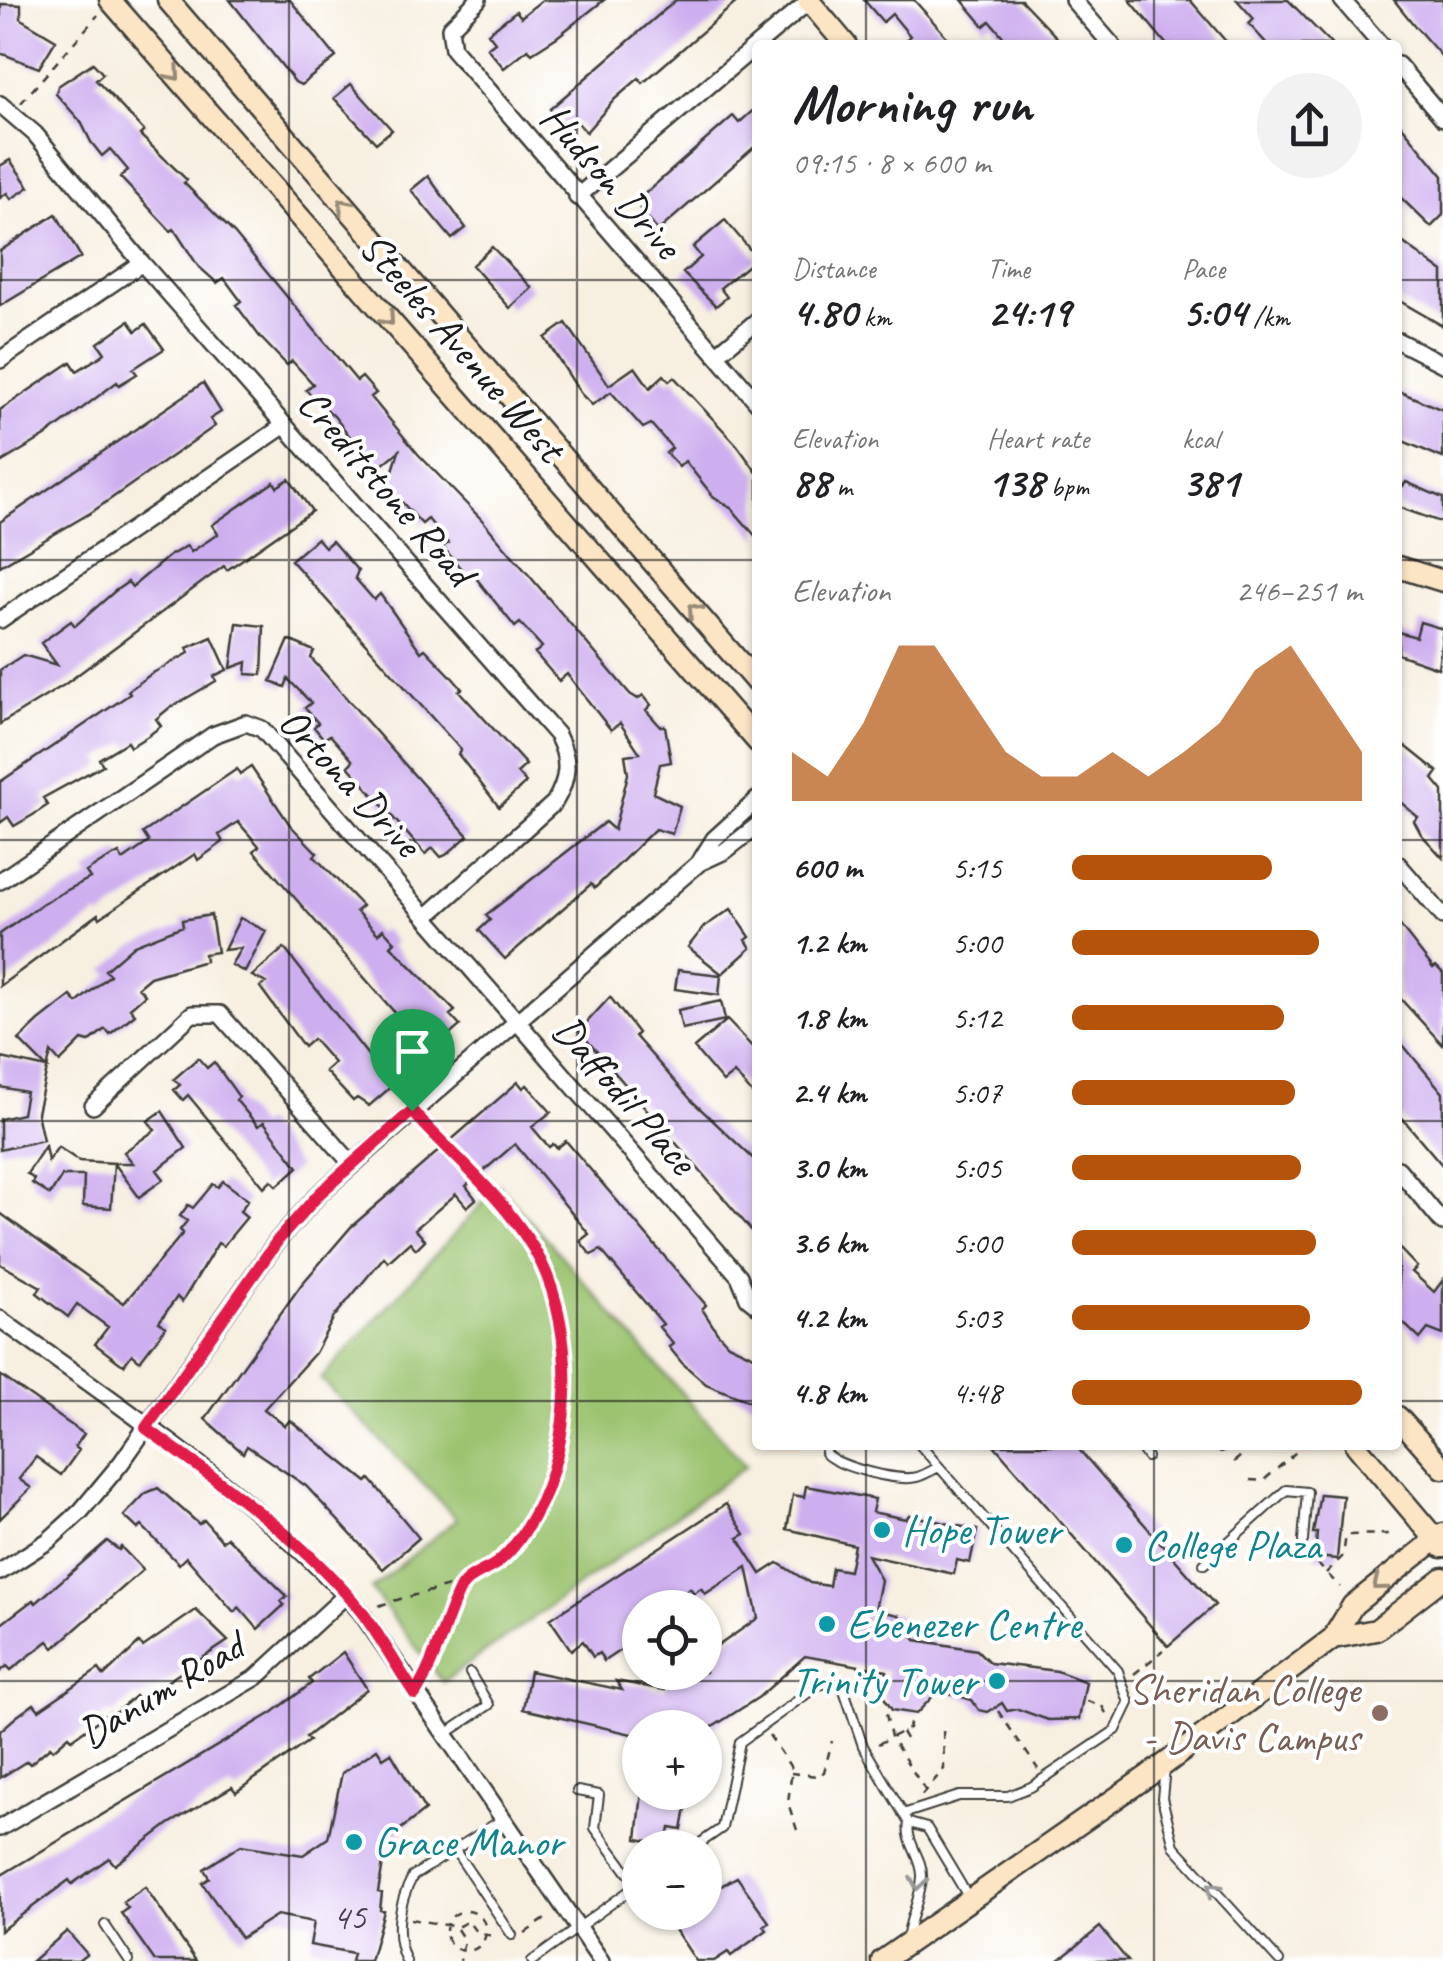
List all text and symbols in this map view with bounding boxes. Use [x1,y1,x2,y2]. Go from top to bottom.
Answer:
one-way arrow [163,62,181,80]
text: Morning run [792,69,1032,139]
button: share [1257,73,1362,178]
street label: Hudson Drive [529,92,695,272]
text: 09:15 · 8 × 600 m [792,142,990,183]
one-way arrow [338,198,356,217]
street label: Steeles Avenue West [348,221,579,476]
text: Distance [792,251,876,286]
text: Time [987,251,1030,286]
text: Pace [1182,251,1225,286]
text: 4.80 [792,286,857,339]
text: 24:19 [987,286,1070,339]
text: 5:04 [1182,286,1246,339]
text: km [857,299,891,334]
text: /km [1246,299,1290,334]
one-way arrow [376,307,394,326]
street label: Creditstone Road [286,378,490,601]
text: Elevation [792,421,878,456]
text: Heart rate [987,421,1089,456]
text: kcal [1182,421,1219,456]
text: 88 [792,456,830,509]
text: 138 [987,456,1044,509]
text: 381 [1182,456,1239,509]
text: m [830,469,852,504]
text: bpm [1044,469,1089,504]
text: Elevation [792,570,890,611]
text: 246–251 m [1236,570,1362,611]
one-way arrow [687,603,705,622]
street label: Ortona Drive [267,696,435,870]
text: 600 m [792,847,862,888]
text: 5:15 [952,847,1002,888]
text: 1.2 km [792,922,866,963]
text: 5:00 [952,922,1002,963]
text: 1.8 km [792,997,866,1038]
text: 5:12 [952,997,1002,1038]
street label: Daffodil Place [541,1005,710,1187]
pin [370,1009,455,1112]
icon: arrive [385,1024,440,1079]
text: 2.4 km [792,1072,866,1113]
text: 5:07 [952,1072,1002,1113]
text: 3.0 km [792,1147,866,1188]
text: 5:05 [952,1147,1002,1188]
text: 3.6 km [792,1222,867,1263]
text: 5:00 [952,1222,1002,1263]
text: 4.2 km [792,1297,866,1338]
text: 5:03 [952,1297,1002,1338]
text: 4.8 km [792,1372,866,1413]
text: 4:48 [952,1372,1002,1413]
place label: Hope Tower [902,1504,1064,1557]
marker: Hope Tower [871,1519,893,1541]
place label: College Plaza [1144,1519,1324,1572]
marker: College Plaza [1113,1534,1135,1556]
one-way arrow [1372,1572,1390,1590]
map controls [622,1590,722,1930]
button: locate [622,1590,722,1690]
place label: Ebenezer Centre [847,1598,1083,1651]
marker: Ebenezer Centre [816,1613,838,1635]
street label: Danum Road [69,1617,258,1760]
place label: Trinity Tower [792,1655,980,1708]
place label: Sheridan College - Davis Campus [1129,1663,1364,1764]
marker: Trinity Tower [986,1670,1008,1692]
marker: Sheridan College - Davis Campus [1369,1702,1391,1724]
button: + [622,1710,722,1810]
place label: Grace Manor [374,1816,566,1869]
button: − [622,1830,722,1930]
marker: Grace Manor [343,1831,365,1853]
one-way arrow [909,1875,930,1891]
one-way arrow [1207,1882,1225,1901]
house number: 45 [332,1893,368,1940]

